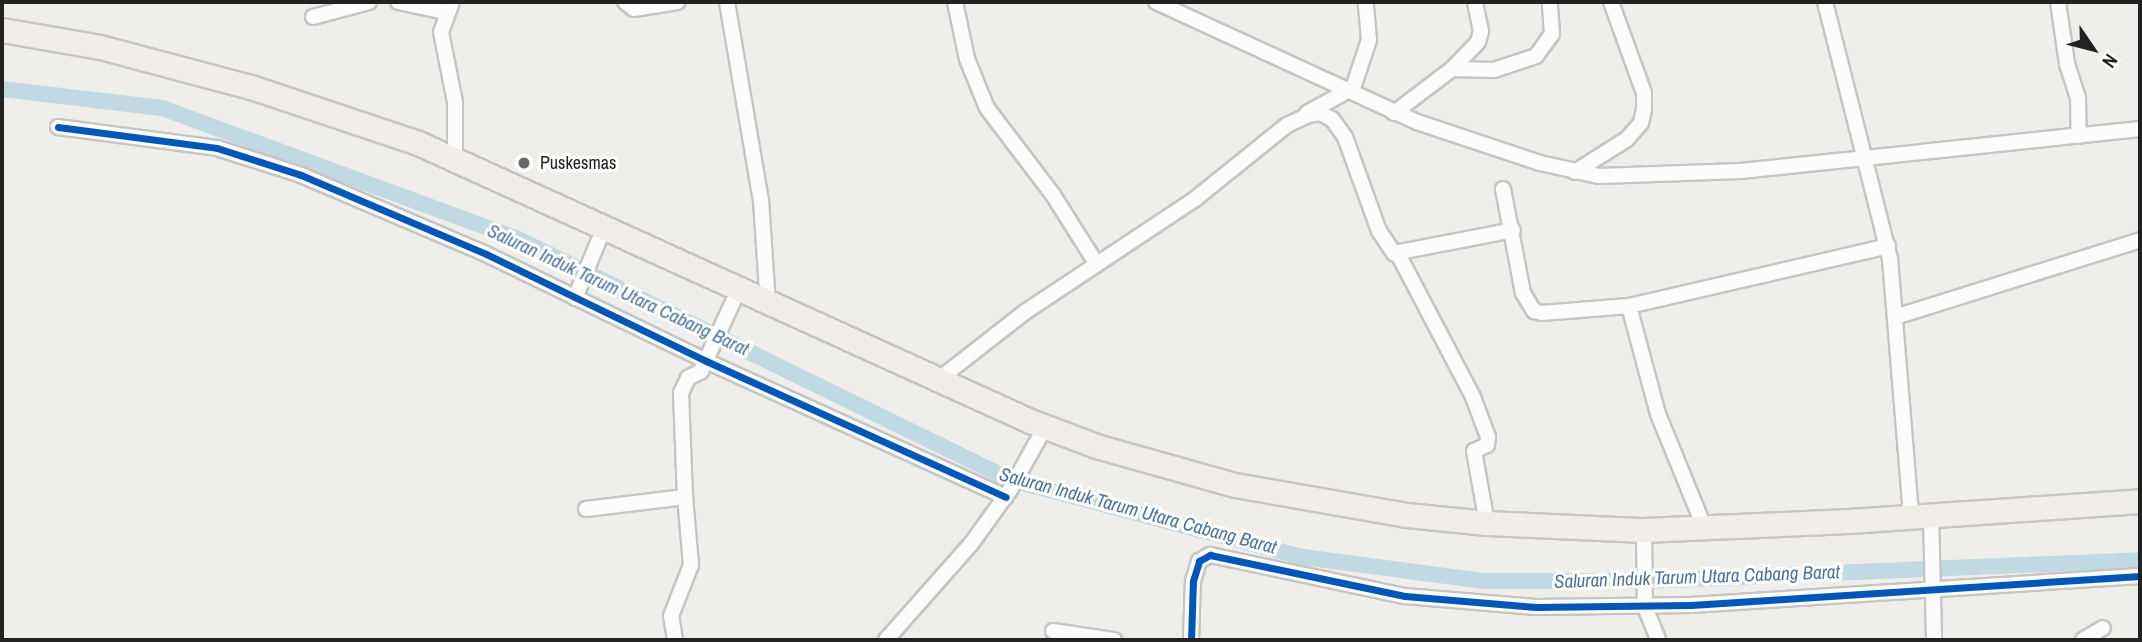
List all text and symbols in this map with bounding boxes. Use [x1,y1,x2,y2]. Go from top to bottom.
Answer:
north arrow [2058,14,2128,84]
text: N [2096,49,2124,73]
place label: Puskesmas [540,152,616,174]
marker: Puskesmas [514,153,534,173]
water label: Saluran Induk Tarum Utara Cabang Barat [483,219,753,361]
water label: Saluran Induk Tarum Utara Cabang Barat [997,463,1279,559]
water label: Saluran Induk Tarum Utara Cabang Barat [1554,561,1840,593]

